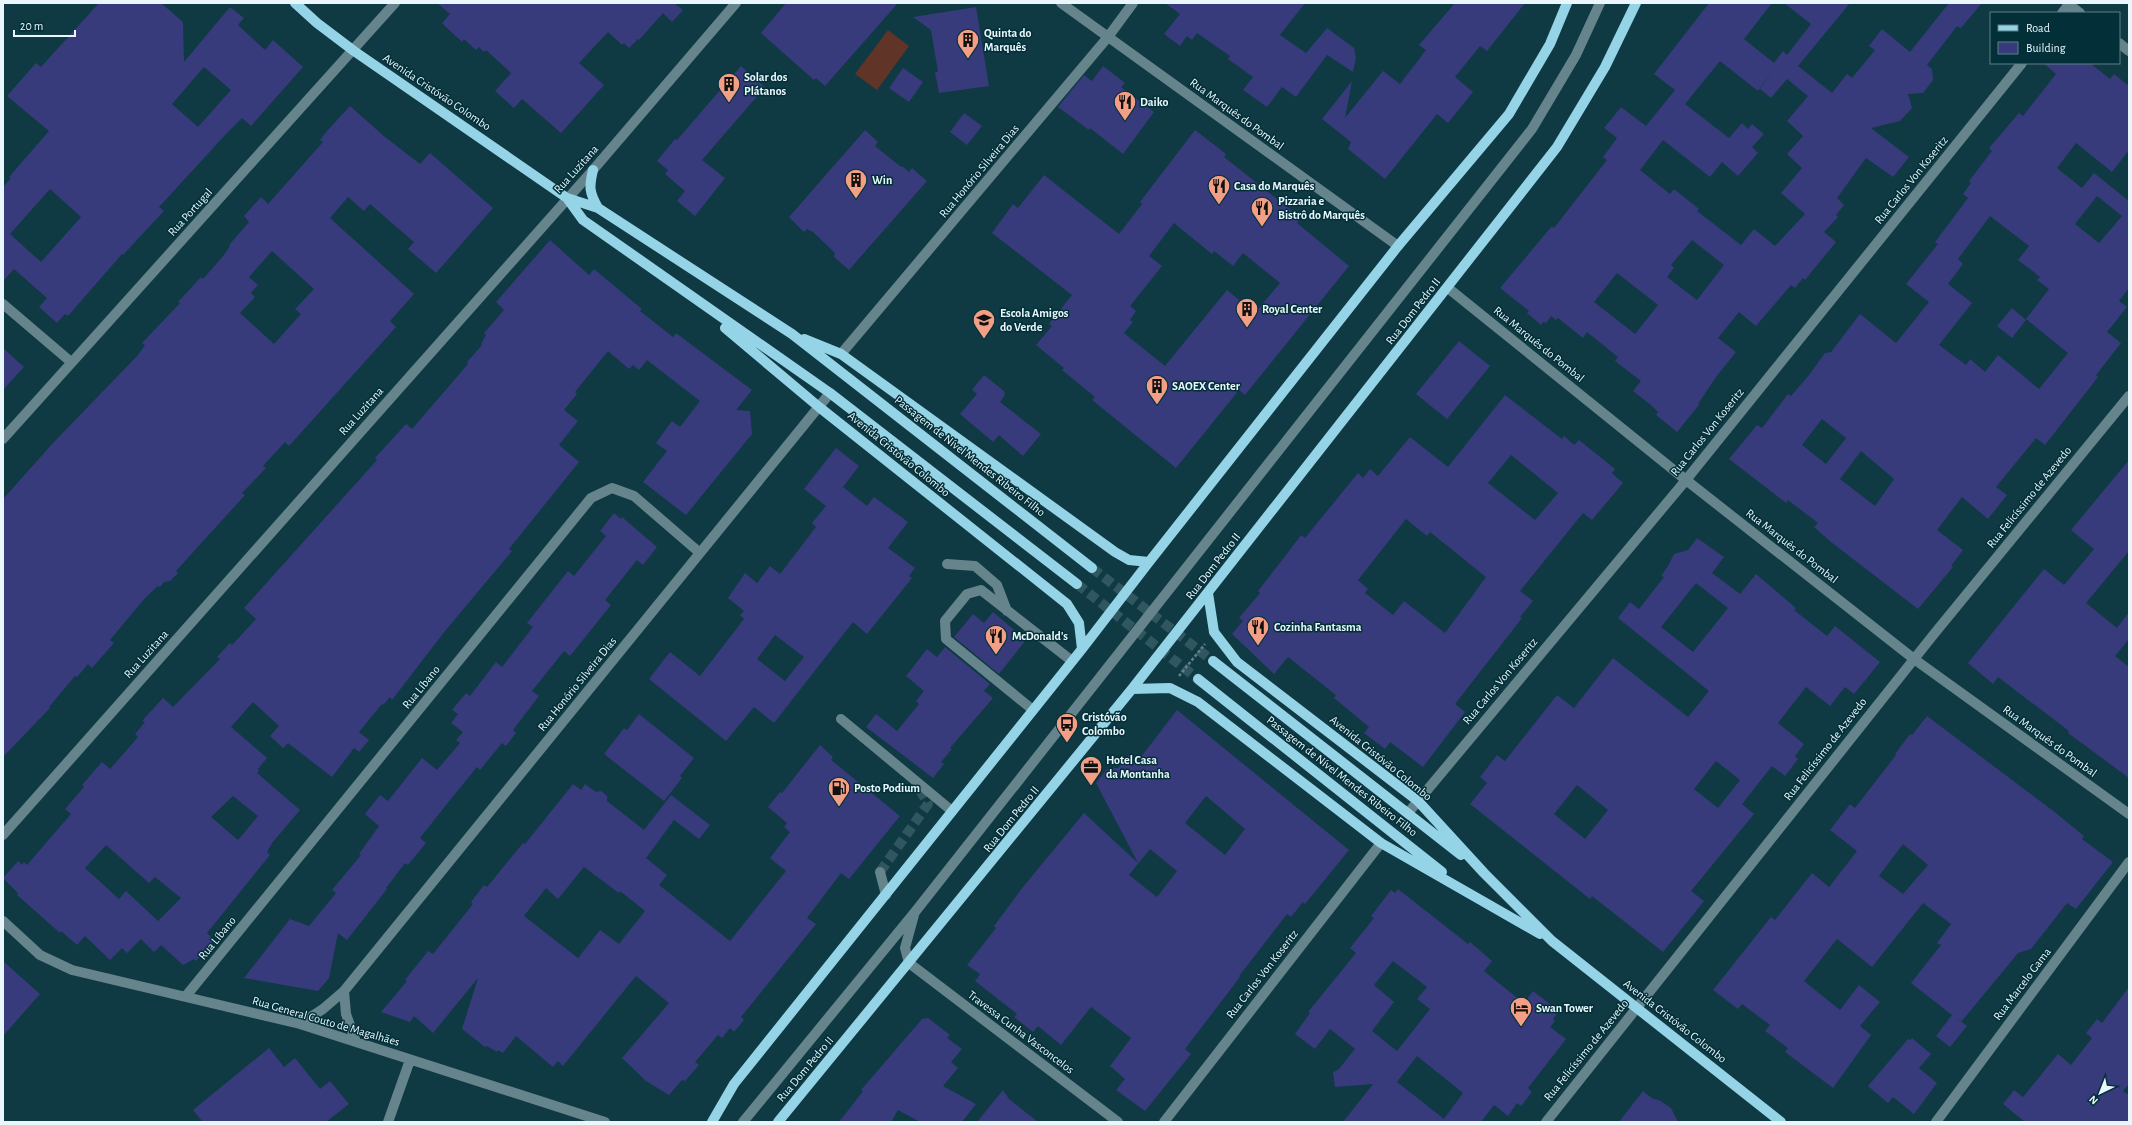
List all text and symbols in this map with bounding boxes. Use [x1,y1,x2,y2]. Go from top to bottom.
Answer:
scale bar [14,12,75,38]
legend [1990,12,2120,64]
text: 20 m [20,20,43,32]
text: Road [2026,22,2050,34]
building icon: Quinta do Marquês [955,27,981,60]
place label: Quinta do Marquês [984,27,1031,53]
text: Building [2026,42,2066,54]
street label: Avenida Cristóvão Colombo [381,51,493,133]
building icon: Solar dos Plátanos [716,71,742,104]
place label: Solar dos Plátanos [744,71,788,97]
street label: Rua Marquês do Pombal [1188,76,1286,152]
restaurant icon: Daiko [1112,89,1138,122]
place label: Daiko [1140,96,1168,108]
street label: Rua Honório Silveira Dias [937,122,1021,220]
street label: Rua Carlos Von Koseritz [1872,134,1950,226]
street label: Rua Luzitana [551,142,601,195]
building icon: Win [843,167,869,200]
restaurant icon: Casa do Marquês [1206,173,1232,206]
place label: Win [872,174,892,186]
place label: Casa do Marquês [1234,180,1315,192]
street label: Rua Portugal [166,186,214,238]
restaurant icon: Pizzaria e Bistrô do Marquês [1249,195,1275,228]
place label: Pizzaria e Bistrô do Marquês [1278,195,1365,221]
street label: Rua Dom Pedro II [1383,275,1443,347]
building icon: Royal Center [1234,296,1260,329]
place label: Royal Center [1262,303,1323,316]
street label: Rua Marquês do Pombal [1491,304,1587,384]
school or university icon: Escola Amigos do Verde [971,307,997,340]
place label: Escola Amigos do Verde [1000,307,1069,333]
building icon: SAOEX Center [1144,373,1170,406]
place label: SAOEX Center [1172,380,1241,392]
street label: Rua Luzitana [336,384,386,437]
street label: Rua Carlos Von Koseritz [1668,386,1746,478]
street label: Passagem de Nível Mendes Ribeiro Filho [893,394,1048,518]
street label: Avenida Cristóvão Colombo [846,409,952,499]
street label: Rua Felicíssimo de Azevedo [1985,444,2074,550]
street label: Rua Marquês do Pombal [1744,507,1840,585]
street label: Rua Dom Pedro II [1183,530,1243,602]
restaurant icon: Cozinha Fantasma [1245,614,1271,647]
place label: Cozinha Fantasma [1274,621,1362,633]
restaurant icon: McDonald's [983,623,1009,656]
street label: Rua Luzitana [121,627,171,680]
place label: McDonald's [1012,630,1068,642]
street label: Rua Honório Silveira Dias [535,635,619,733]
street label: Rua Carlos Von Koseritz [1460,635,1540,727]
street label: Rua Líbano [400,663,442,711]
street label: Rua Felicíssimo de Azevedo [1781,695,1869,803]
street label: Rua Marquês do Pombal [2001,703,2099,779]
bus stop icon: Cristóvão Colombo [1054,711,1080,744]
place label: Cristóvão Colombo [1082,711,1127,737]
street label: Avenida Cristóvão Colombo [1328,713,1434,803]
street label: Passagem de Nível Mendes Ribeiro Filho [1265,714,1420,838]
office icon: Hotel Casa da Montanha [1078,754,1104,787]
place label: Hotel Casa da Montanha [1106,754,1170,780]
fuel station icon: Posto Podium [826,775,852,808]
place label: Posto Podium [854,782,920,794]
street label: Rua Dom Pedro II [981,784,1041,854]
street label: Rua Líbano [196,914,238,962]
street label: Rua Carlos Von Koseritz [1224,927,1300,1021]
street label: Rua Marcelo Gama [1991,945,2053,1022]
street label: Avenida Cristóvão Colombo [1621,977,1729,1065]
street label: Travessa Cunha Vasconcelos [966,988,1076,1076]
street label: Rua General Couto de Magalhães [251,994,401,1048]
hotel icon: Swan Tower [1508,995,1534,1028]
street label: Rua Felicíssimo de Azevedo [1542,997,1631,1103]
place label: Swan Tower [1536,1002,1594,1014]
street label: Rua Dom Pedro II [774,1034,836,1104]
north arrow [2080,1073,2120,1113]
text: N [2087,1093,2100,1107]

